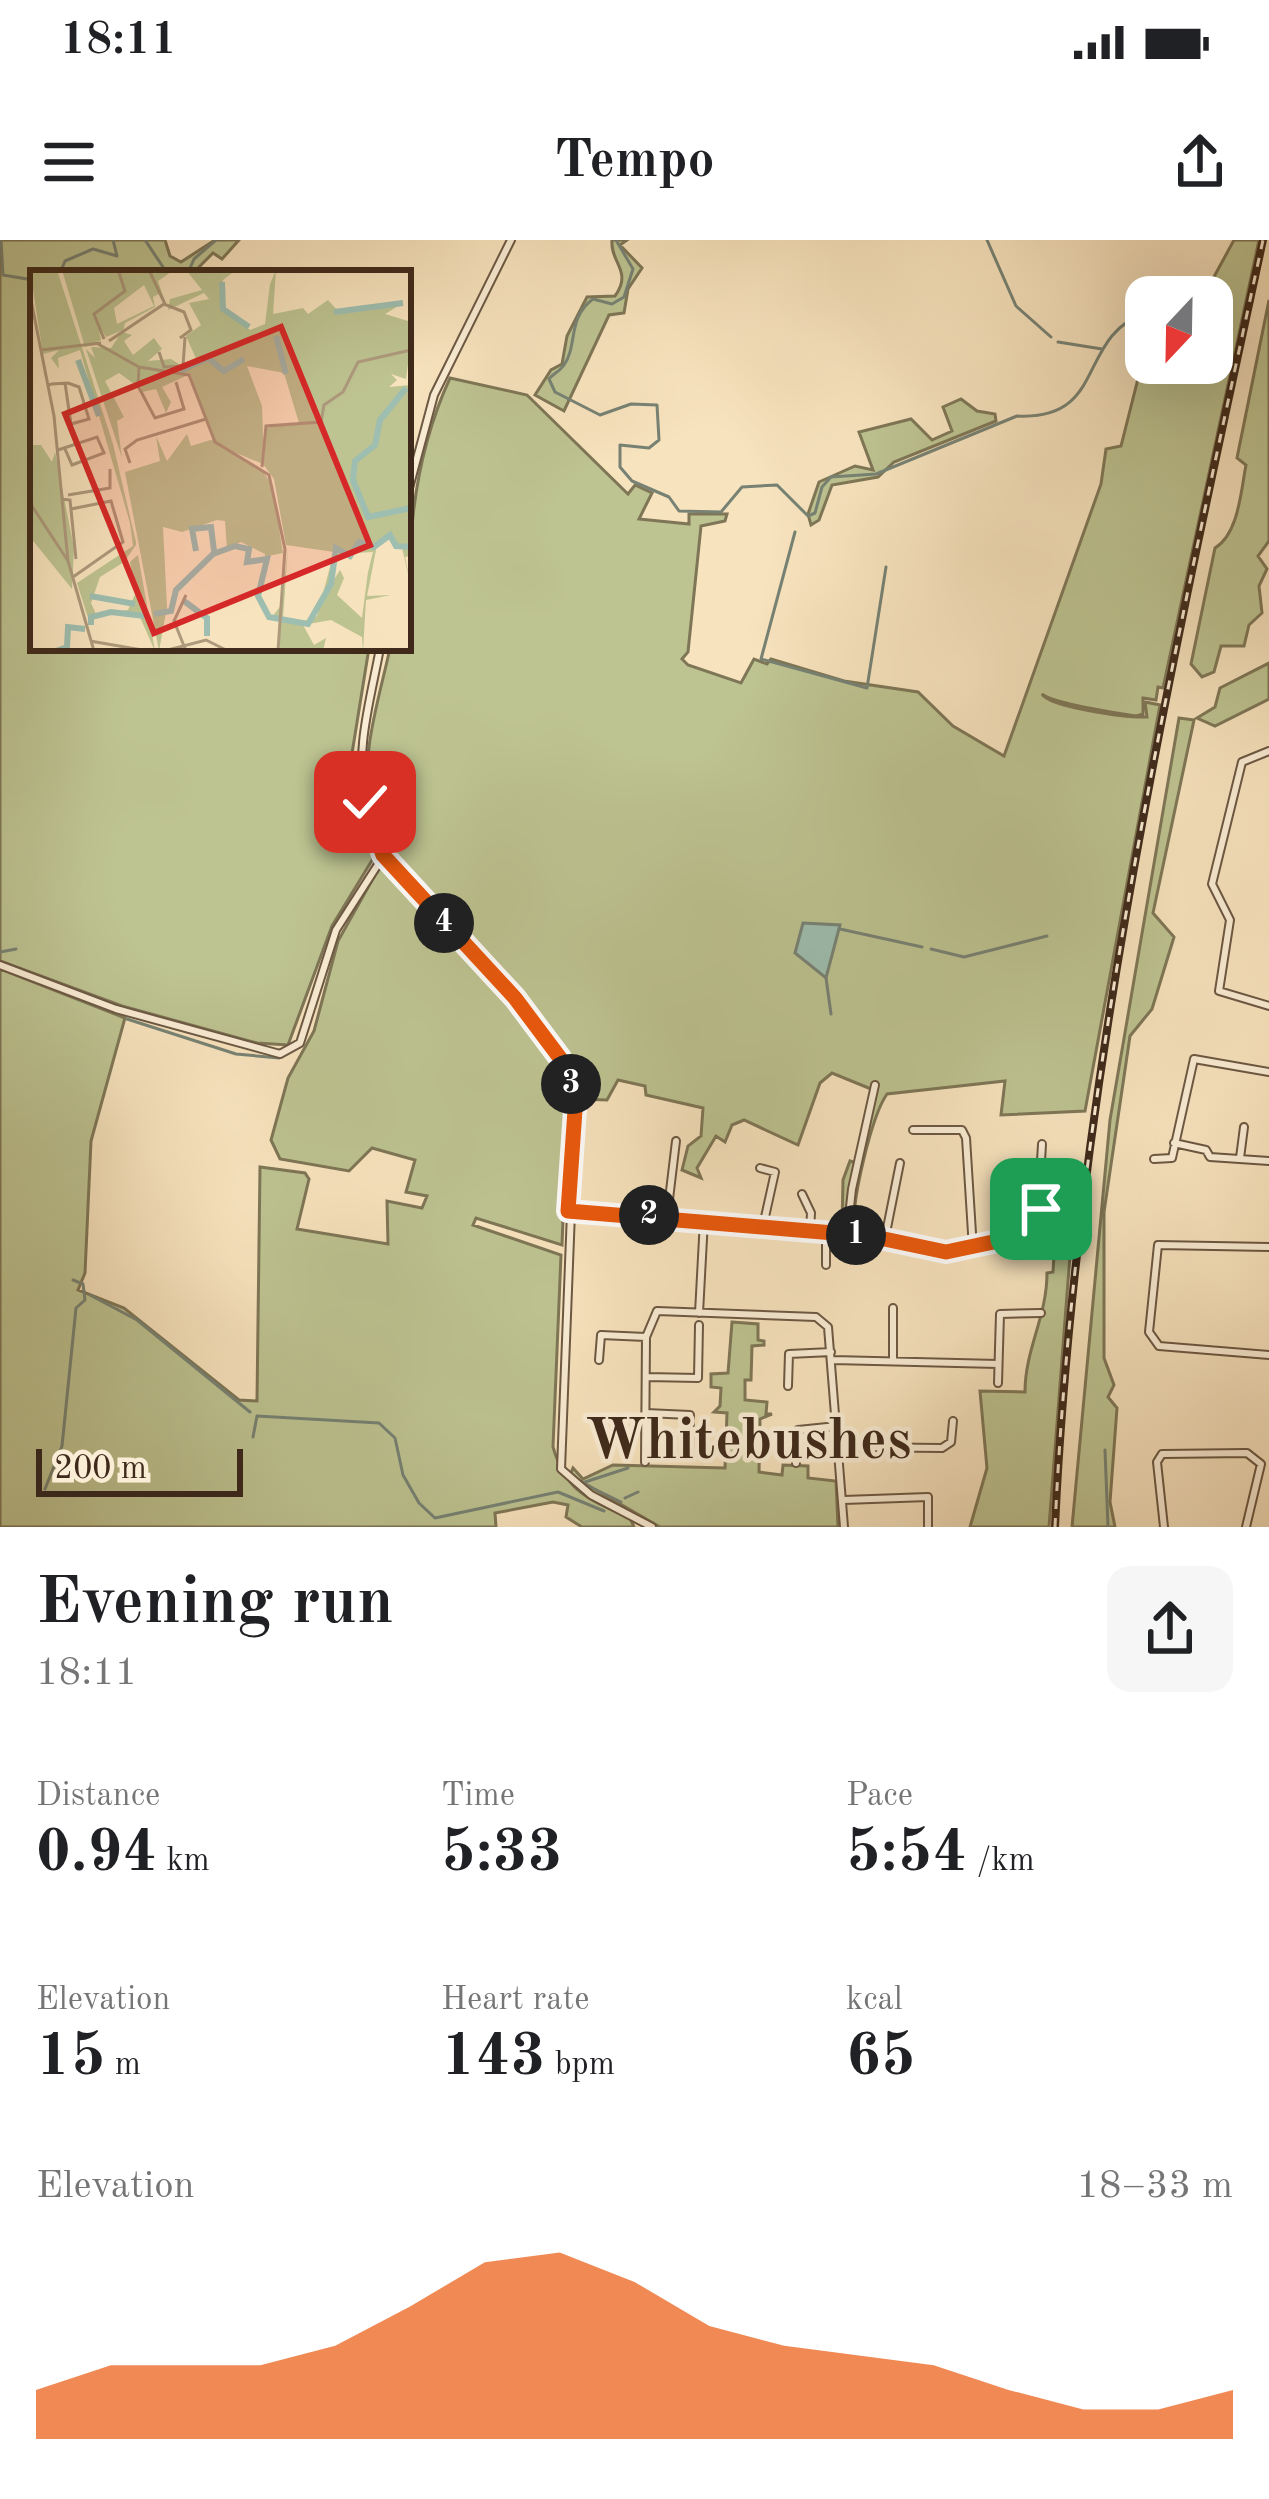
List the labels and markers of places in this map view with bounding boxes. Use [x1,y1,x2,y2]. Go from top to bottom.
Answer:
pin [314,751,416,853]
pin: 4 [414,893,474,953]
pin: 3 [541,1054,601,1114]
pin [990,1158,1092,1260]
pin: 2 [619,1185,679,1245]
pin: 1 [826,1205,886,1265]

